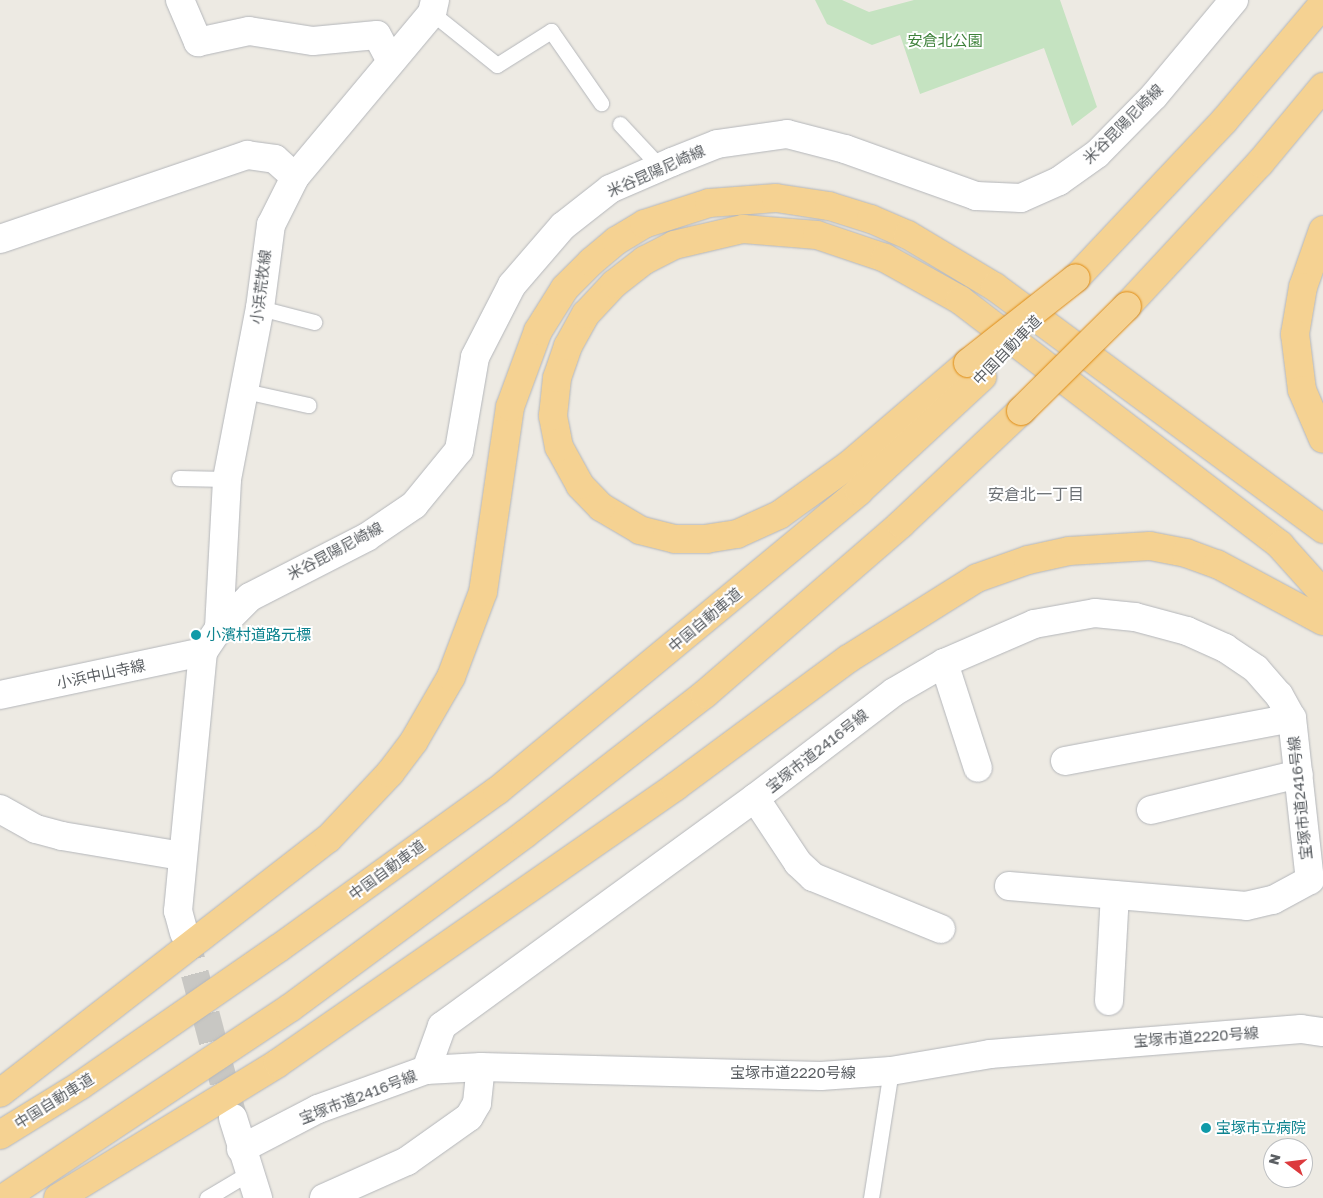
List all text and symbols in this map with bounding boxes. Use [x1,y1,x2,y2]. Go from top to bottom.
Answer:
park label: 安倉北公園 [908,32,982,50]
street label: 米谷昆陽尼崎線 [1080,81,1166,167]
street label: 米谷昆陽尼崎線 [604,141,708,201]
street label: 小浜荒牧線 [247,249,275,325]
street label: 中国自動車道 [969,311,1045,389]
district label: 安倉北一丁目 [988,484,1084,504]
street label: 米谷昆陽尼崎線 [284,518,386,584]
street label: 中国自動車道 [665,584,745,656]
place label: 小濱村道路元標 [206,626,311,644]
marker: 小濱村道路元標 [190,629,202,641]
street label: 小浜中山寺線 [55,656,147,692]
street label: 宝塚市道2416号線 [763,706,871,796]
street label: 宝塚市道2416号線 [1285,735,1315,861]
street label: 中国自動車道 [345,836,429,904]
street label: 宝塚市道2220号線 [1133,1024,1259,1050]
street label: 宝塚市道2220号線 [730,1064,856,1082]
street label: 宝塚市道2416号線 [297,1066,419,1128]
street label: 中国自動車道 [11,1070,97,1132]
place label: 宝塚市立病院 [1216,1119,1306,1137]
marker: 宝塚市立病院 [1200,1122,1212,1134]
north arrow [1263,1138,1313,1188]
text: N [1264,1152,1284,1167]

